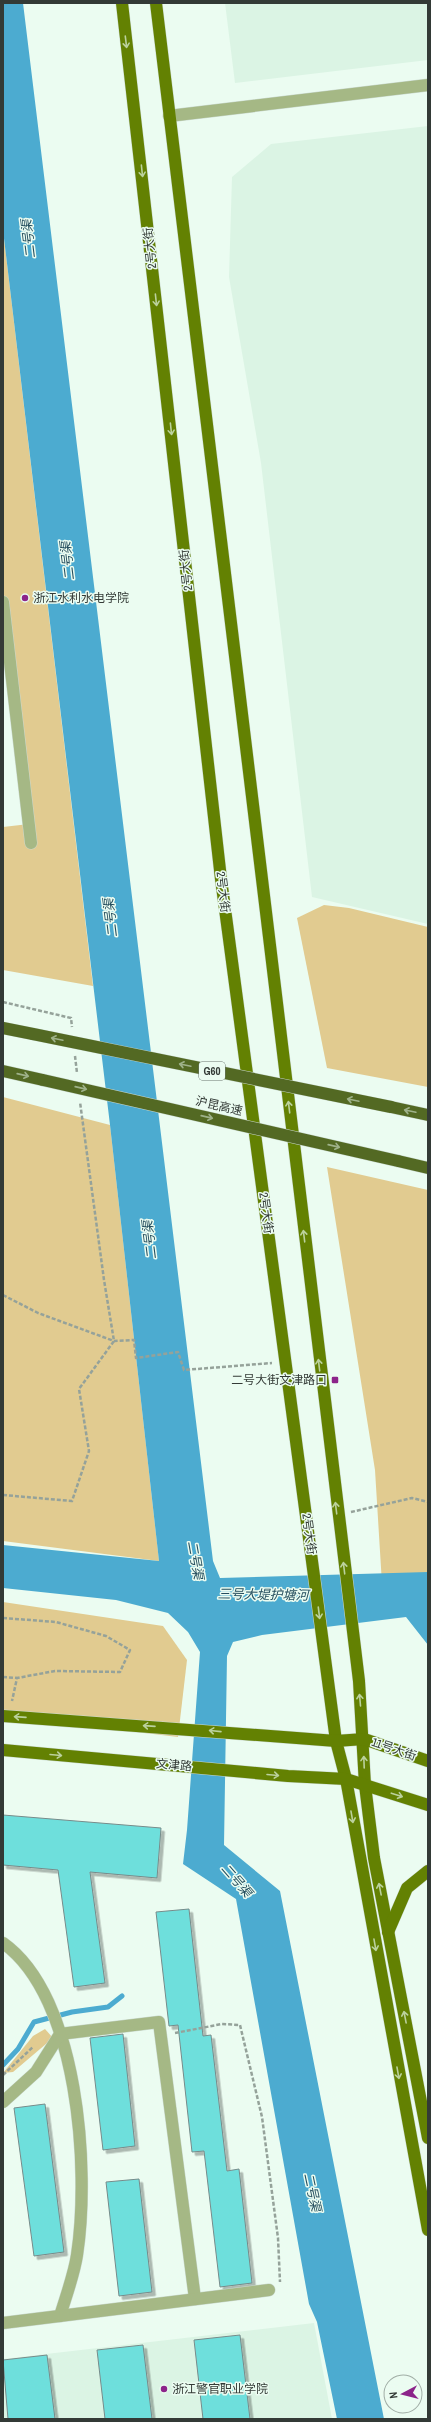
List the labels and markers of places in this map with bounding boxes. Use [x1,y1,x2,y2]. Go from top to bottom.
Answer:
place label: 浙江水利水电学院 [33,590,129,606]
marker: 浙江水利水电学院 [20,593,30,603]
place label: 二号大街文津路口 [231,1372,327,1388]
marker: 二号大街文津路口 [330,1375,340,1385]
place label: 浙江警官职业学院 [172,2381,268,2397]
marker: 浙江警官职业学院 [159,2384,169,2394]

